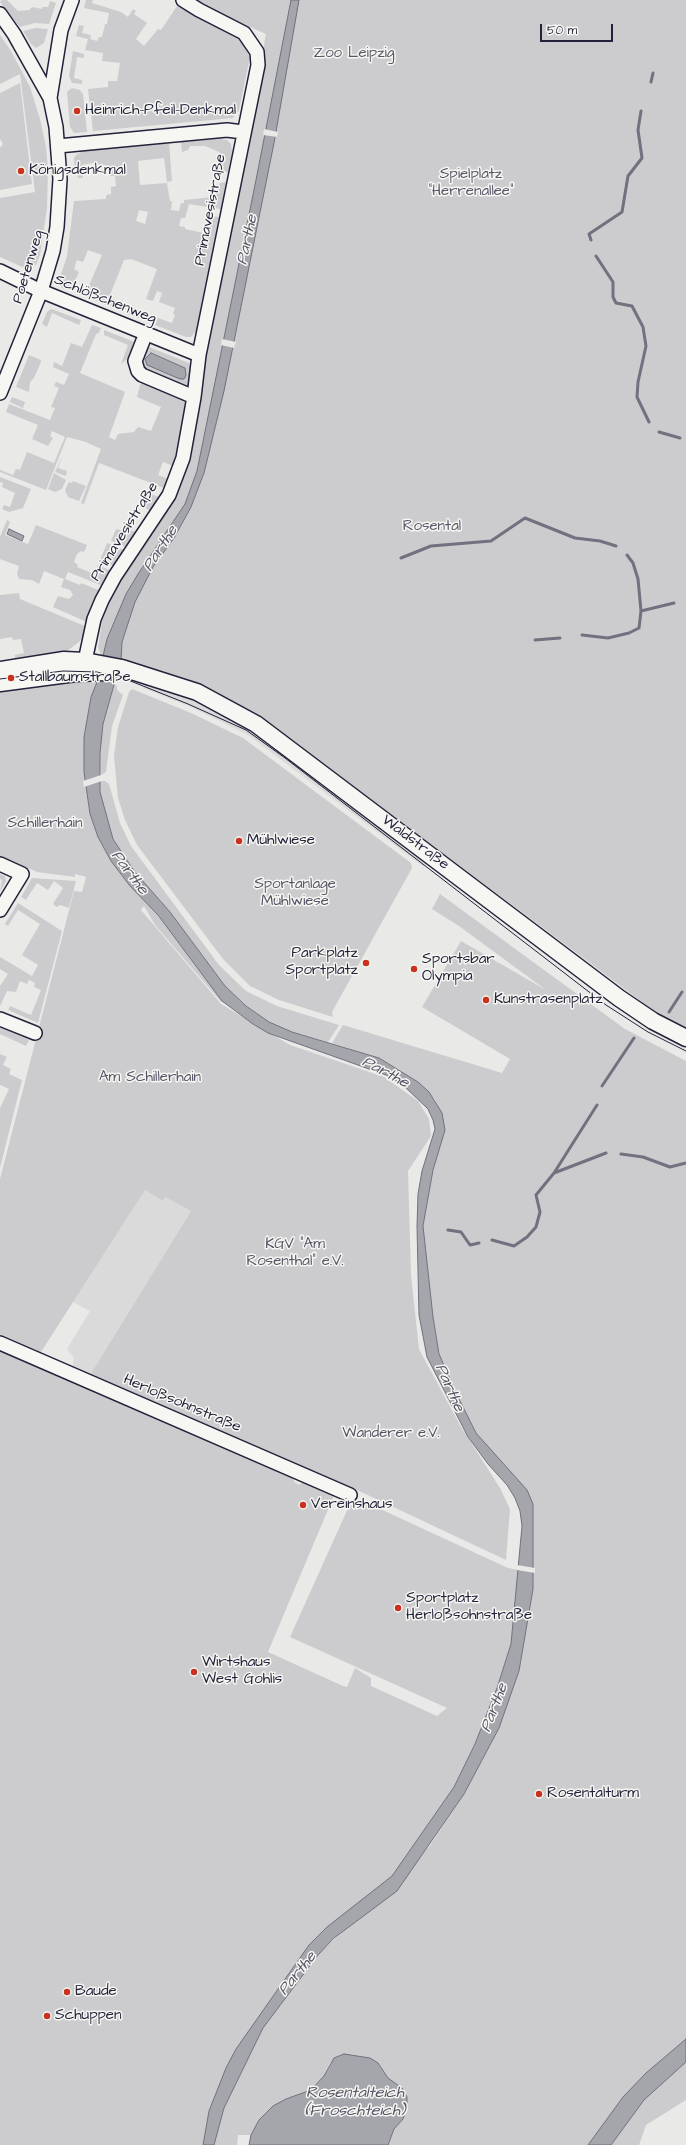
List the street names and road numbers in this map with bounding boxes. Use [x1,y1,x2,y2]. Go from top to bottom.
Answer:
street label: Primavesistraße [191,153,231,267]
street label: Poetenweg [9,228,49,306]
street label: Schlößchenweg [51,271,159,329]
street label: Primavesistraße [87,479,163,585]
street label: Waldstraße [378,812,452,874]
street label: Herloßsohnstraße [120,1371,244,1437]

